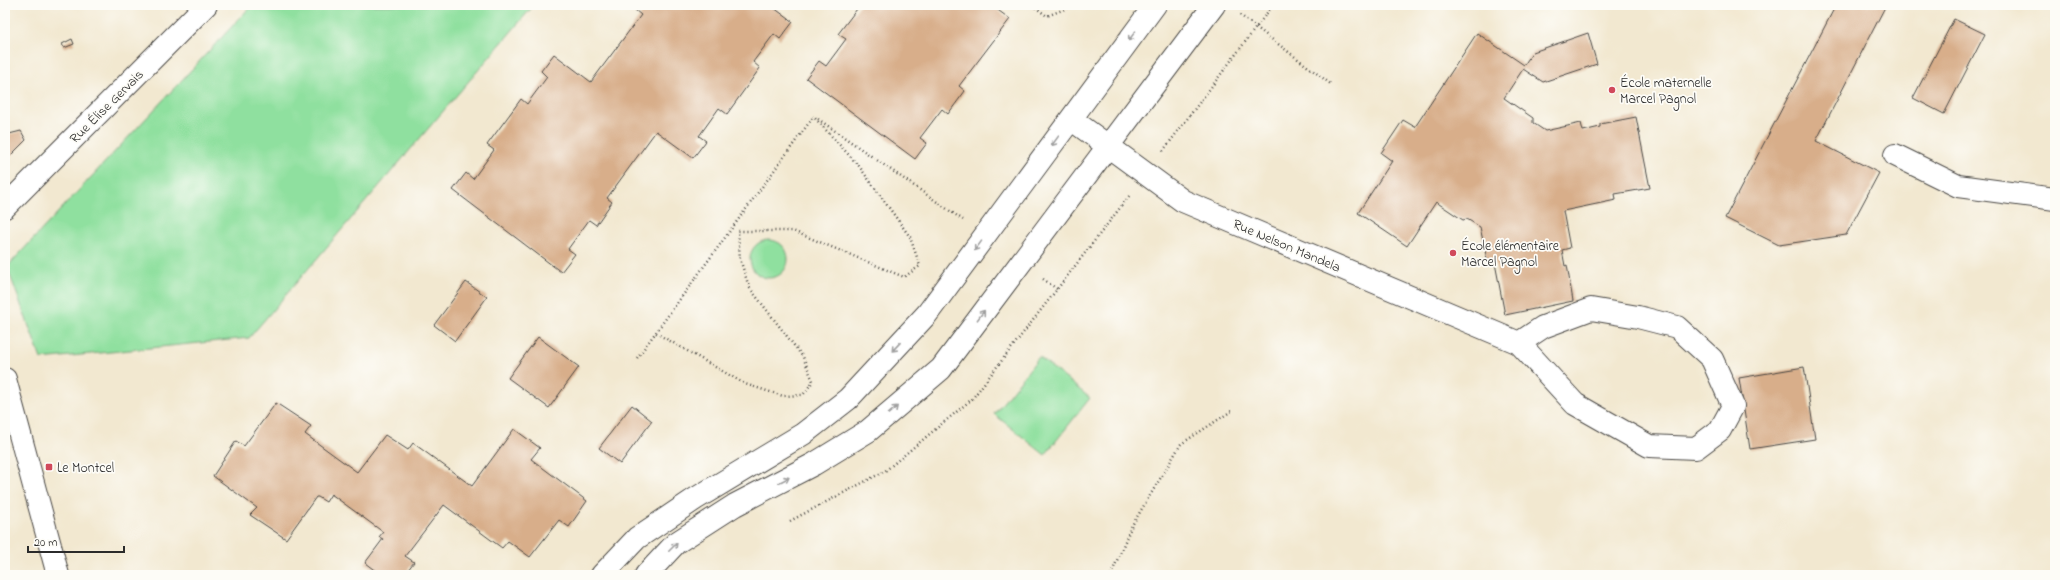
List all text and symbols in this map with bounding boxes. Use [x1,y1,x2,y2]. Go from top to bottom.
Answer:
one-way arrow [1128,31,1136,42]
street label: Rue Élise Gervais [65,65,149,149]
place label: École maternelle Marcel Pagnol [1620,73,1712,111]
marker: École maternelle Marcel Pagnol [1607,85,1617,95]
one-way arrow [1051,136,1059,147]
street label: Rue Nelson Mandela [1229,214,1344,279]
place label: École élémentaire Marcel Pagnol [1461,236,1560,274]
one-way arrow [973,240,982,251]
marker: École élémentaire Marcel Pagnol [1448,248,1458,258]
one-way arrow [977,310,985,321]
one-way arrow [892,342,901,352]
one-way arrow [887,405,898,414]
place label: Le Montcel [57,458,114,479]
marker: Le Montcel [44,462,54,472]
one-way arrow [778,476,790,483]
scale bar [28,528,124,554]
text: 20 m [34,534,57,552]
one-way arrow [668,542,678,552]

